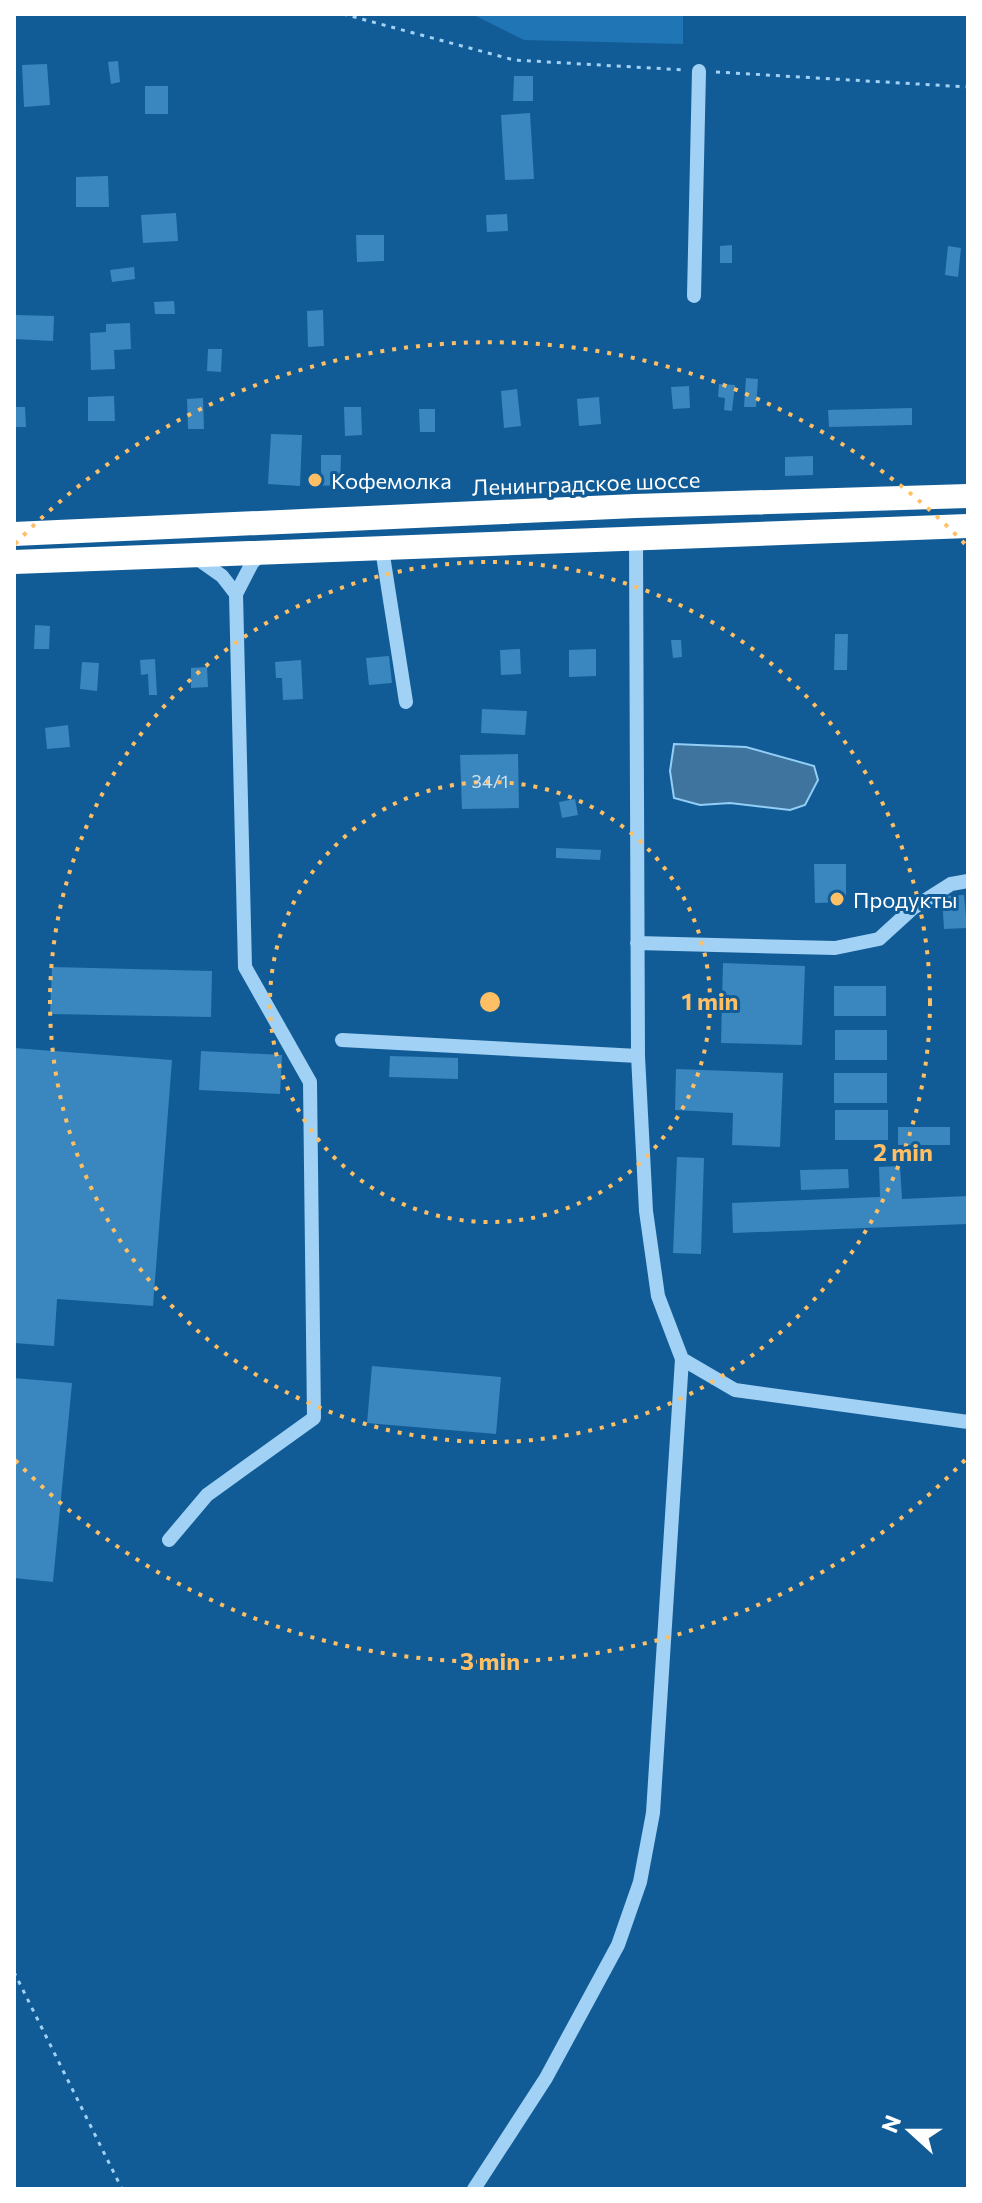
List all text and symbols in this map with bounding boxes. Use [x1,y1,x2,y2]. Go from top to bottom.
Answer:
street label: Ленинградское шоссе [471,466,701,500]
place label: Кофемолка [331,467,452,494]
marker: Кофемолка [306,471,324,489]
house number: 34/1 [472,770,508,792]
place label: Продукты [853,886,957,913]
marker: Продукты [828,890,846,908]
text: 1 min [682,986,738,1015]
centre of rings [476,988,504,1016]
text: 2 min [873,1137,933,1166]
text: 3 min [460,1646,520,1675]
north arrow [870,2091,950,2171]
text: N [875,2111,906,2136]

